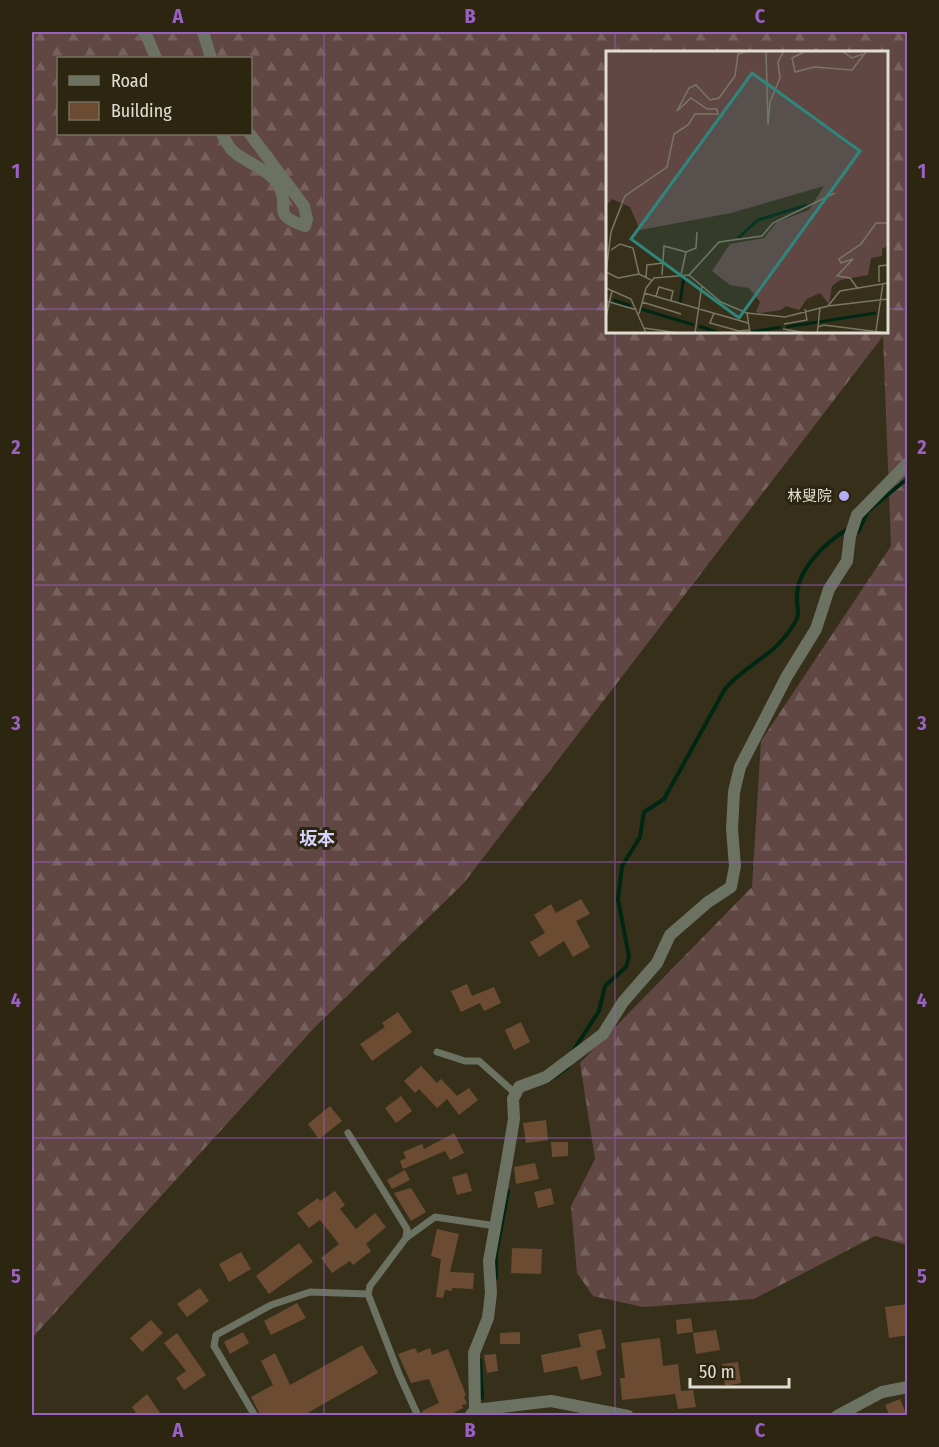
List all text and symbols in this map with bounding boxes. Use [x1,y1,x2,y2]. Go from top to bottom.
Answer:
text: A [172,4,185,28]
text: B [464,4,476,28]
text: C [755,4,766,28]
inset map [606,51,888,333]
legend [57,57,252,135]
text: Road [111,70,148,92]
text: Building [111,100,172,122]
text: 1 [12,159,20,183]
text: 1 [918,159,926,183]
text: 2 [10,435,21,459]
text: 2 [916,435,927,459]
place label: 林叟院 [787,487,832,505]
marker: 林叟院 [837,489,851,503]
text: 3 [10,711,21,735]
text: 3 [916,711,927,735]
district label: 坂本 [299,828,335,850]
text: 4 [11,988,21,1012]
text: 4 [917,988,927,1012]
text: 5 [11,1264,21,1288]
text: 5 [917,1264,927,1288]
scale bar [690,1351,789,1389]
text: 50 m [699,1361,735,1383]
text: A [172,1418,185,1442]
text: B [464,1418,476,1442]
text: C [755,1418,766,1442]

